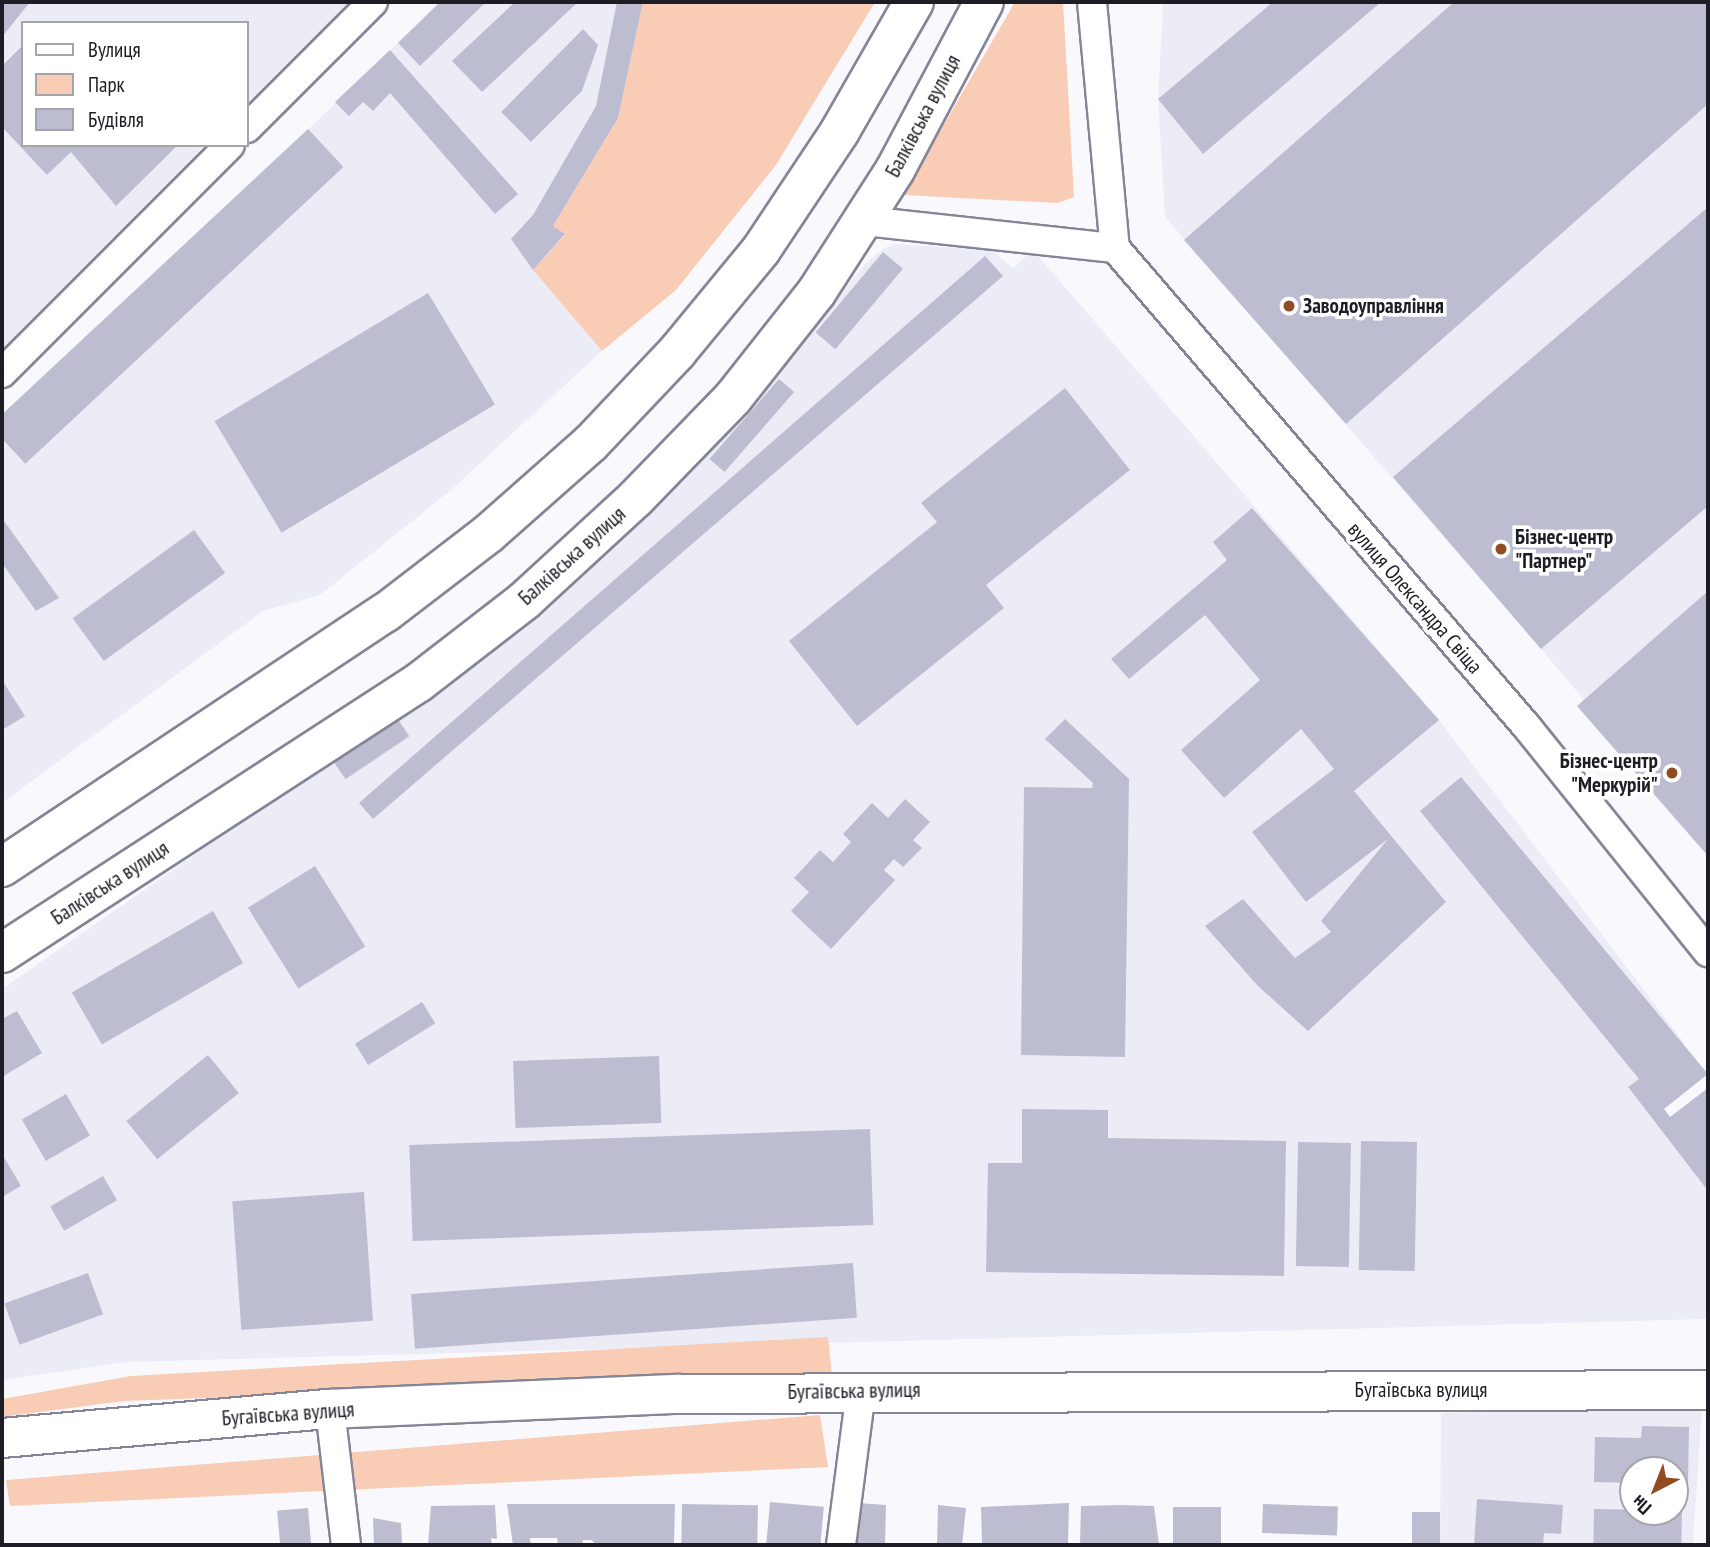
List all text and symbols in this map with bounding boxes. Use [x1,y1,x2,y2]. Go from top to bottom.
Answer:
legend [21,21,248,147]
text: Вулиця [88,36,141,63]
street label: Балківська вулиця [880,50,966,182]
text: Парк [88,71,125,98]
text: Будівля [88,106,144,133]
place label: Заводоуправління [1303,293,1444,319]
marker: Заводоуправління [1281,298,1297,314]
street label: Балківська вулиця [513,501,631,611]
street label: вулиця Олександра Свіща [1343,517,1487,679]
place label: Бізнес-центр "Партнер" [1515,524,1613,574]
marker: Бізнес-центр "Партнер" [1493,541,1509,557]
place label: Бізнес-центр "Меркурій" [1560,748,1658,798]
marker: Бізнес-центр "Меркурій" [1664,765,1680,781]
street label: Балківська вулиця [46,836,174,930]
street label: Бугаївська вулиця [787,1377,921,1405]
street label: Бугаївська вулиця [1355,1377,1487,1403]
street label: Бугаївська вулиця [221,1397,355,1431]
north arrow [1619,1456,1689,1526]
text: Пн [1626,1490,1656,1520]

